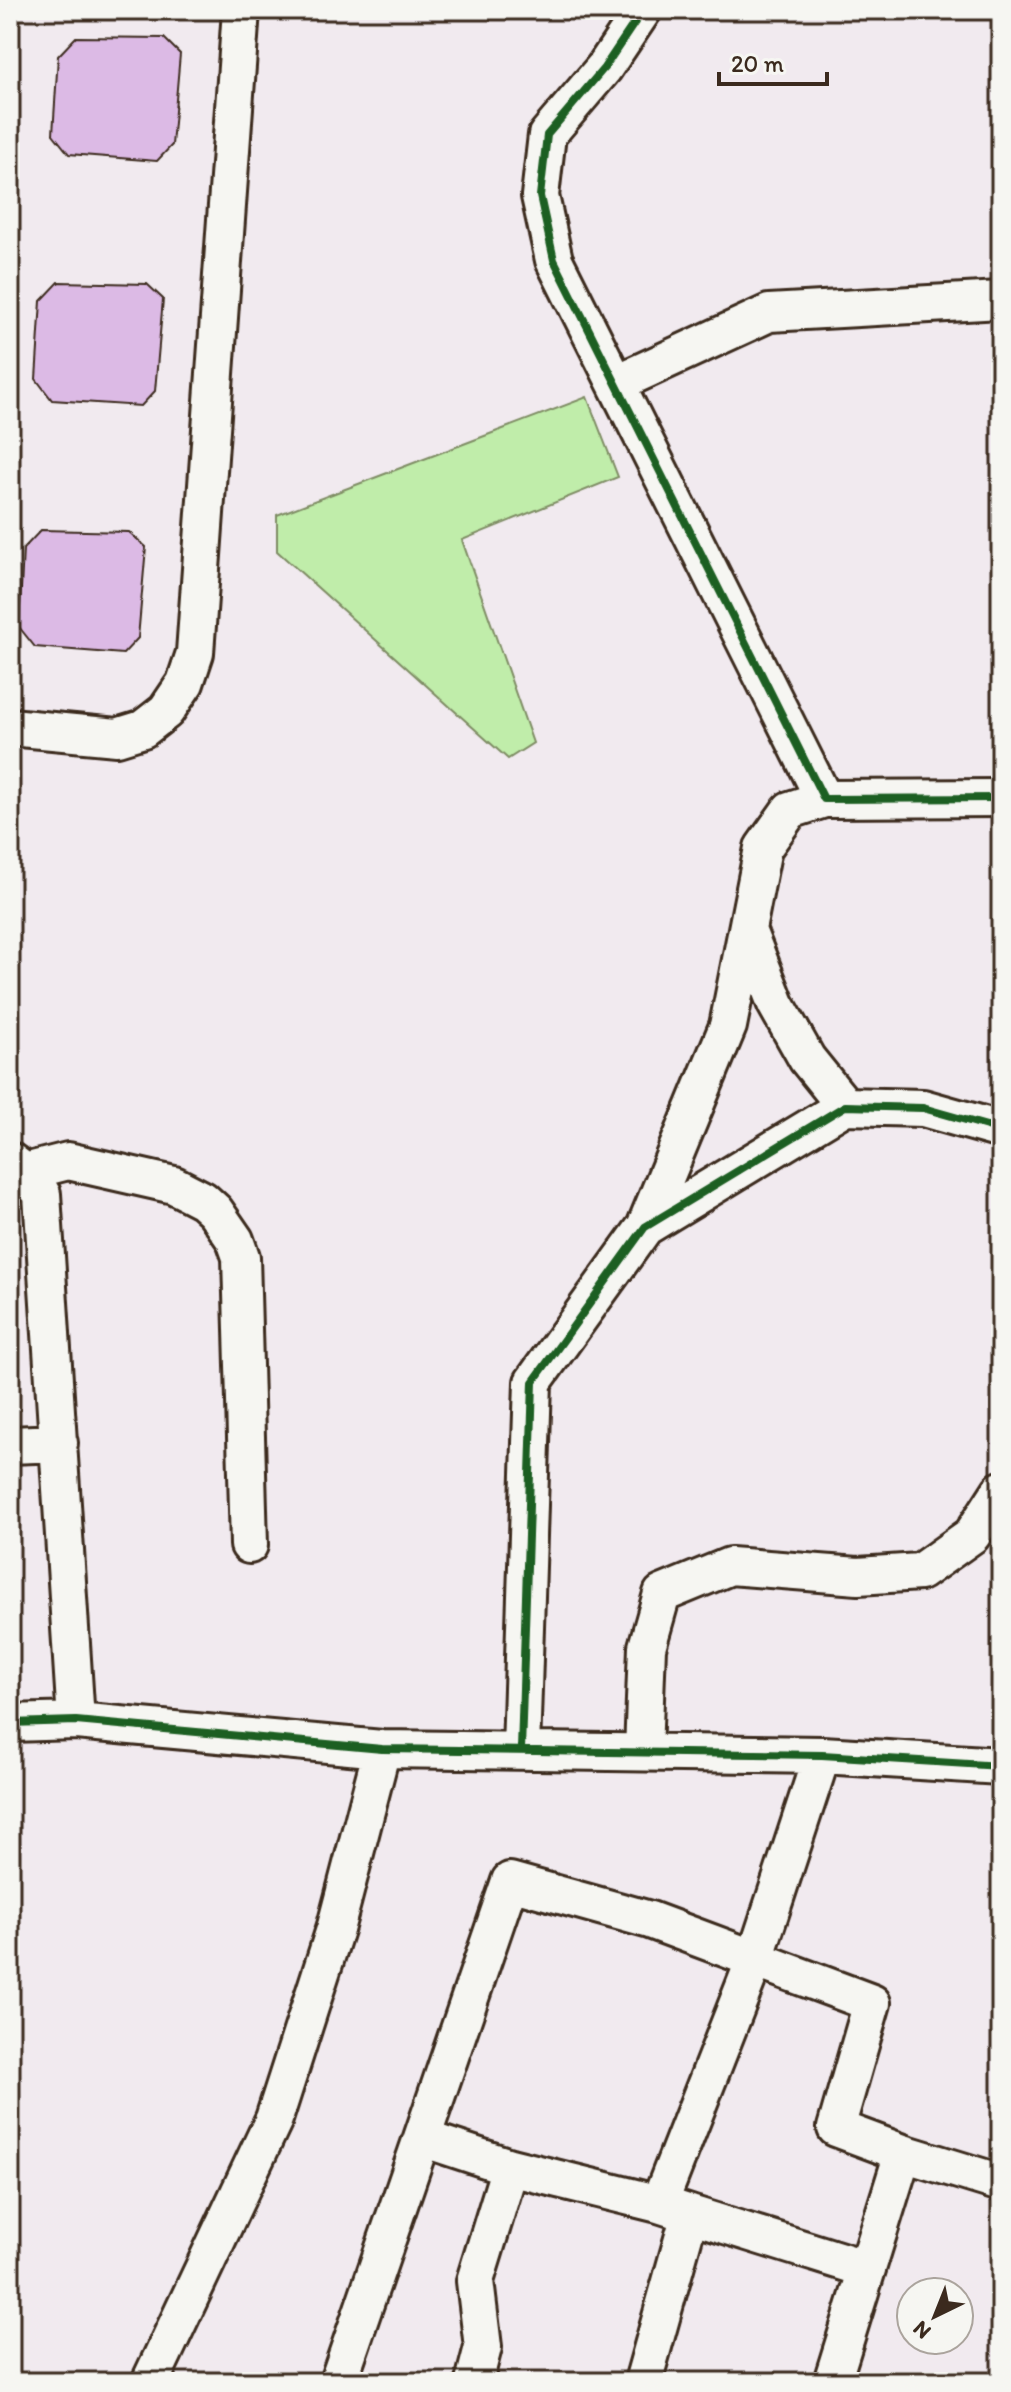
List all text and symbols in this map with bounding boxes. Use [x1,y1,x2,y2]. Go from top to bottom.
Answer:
scale bar [719,36,827,86]
text: 20 m [731,49,784,78]
north arrow [895,2276,975,2356]
text: N [907,2315,936,2345]

